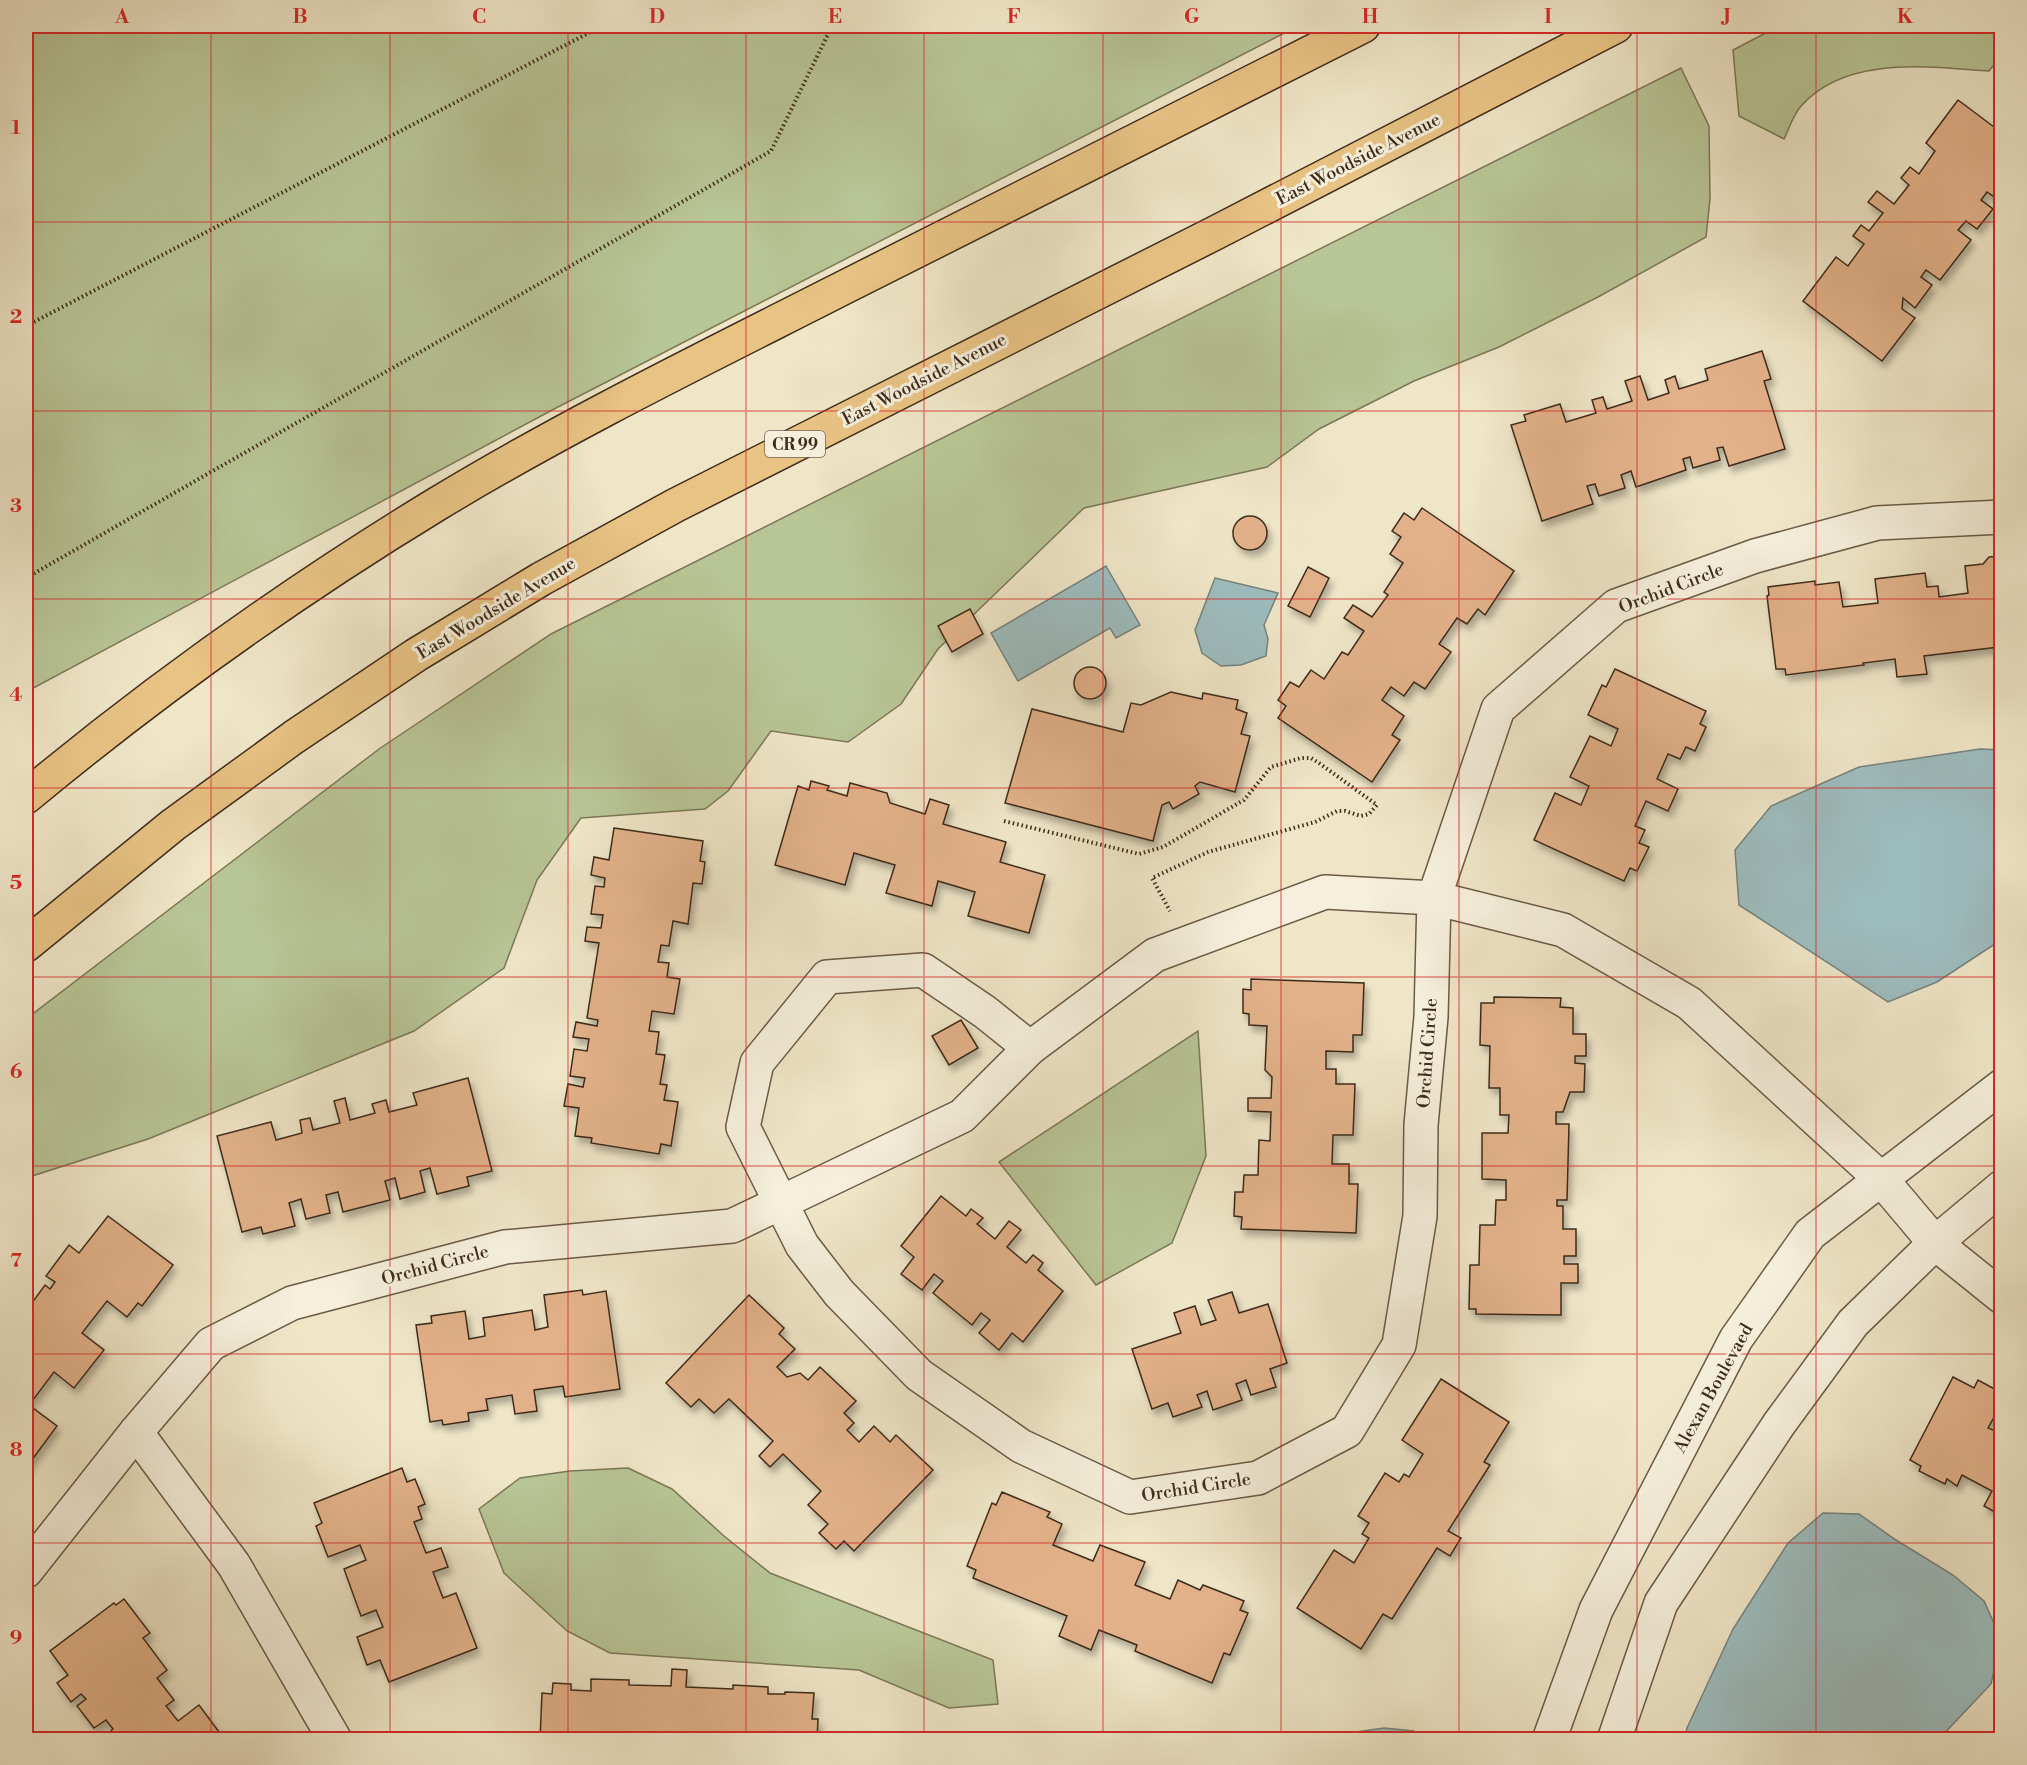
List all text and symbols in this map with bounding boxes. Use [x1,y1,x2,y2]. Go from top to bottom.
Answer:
text: A [114,5,130,30]
text: B [292,5,308,30]
text: C [472,5,486,30]
text: D [649,5,665,30]
text: E [828,5,842,30]
text: F [1007,5,1021,30]
text: G [1184,5,1200,30]
text: H [1362,5,1379,30]
text: I [1544,5,1552,30]
text: J [1720,5,1731,30]
text: K [1897,5,1914,30]
street label: East Woodside Avenue [1272,108,1444,211]
text: 1 [11,116,21,141]
text: 2 [10,305,22,330]
street label: East Woodside Avenue [838,328,1010,431]
road number: CR 99 [765,431,825,457]
text: 3 [10,494,22,519]
street label: East Woodside Avenue [413,552,580,665]
street label: Orchid Circle [1616,558,1727,619]
text: 4 [9,683,23,708]
text: 5 [10,871,22,896]
street label: Orchid Circle [1412,997,1443,1109]
text: 6 [10,1060,23,1085]
street label: Orchid Circle [379,1240,491,1291]
text: 7 [10,1249,22,1274]
street label: Alexan Boulevaed [1668,1319,1759,1458]
text: 8 [10,1438,23,1463]
street label: Orchid Circle [1140,1467,1252,1507]
text: 9 [10,1626,22,1651]

